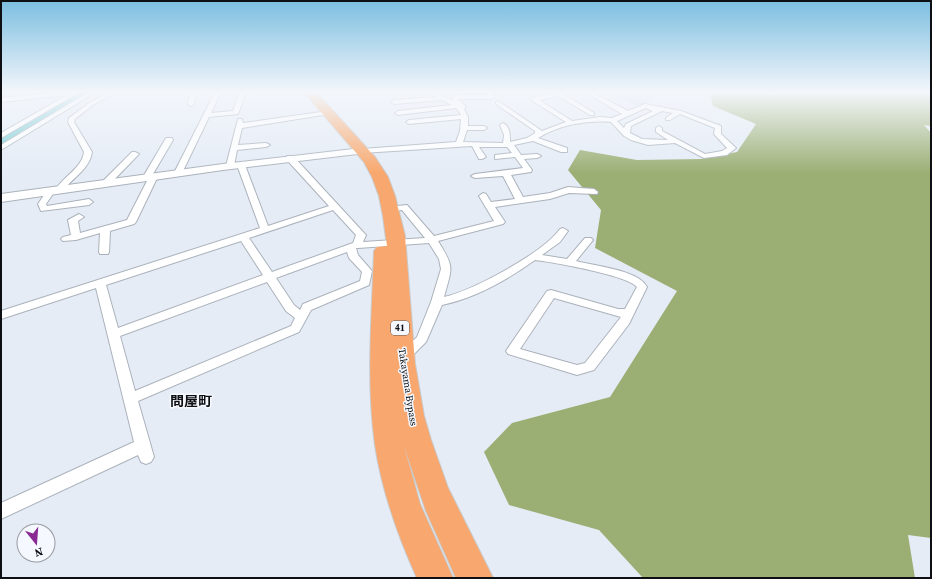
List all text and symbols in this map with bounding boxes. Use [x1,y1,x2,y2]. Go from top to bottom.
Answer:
road number: 41 [391,321,409,335]
street label: Takayama Bypass [395,347,421,427]
district label: 問屋町 [170,391,212,411]
north arrow [16,523,56,563]
text: N [33,544,45,560]

